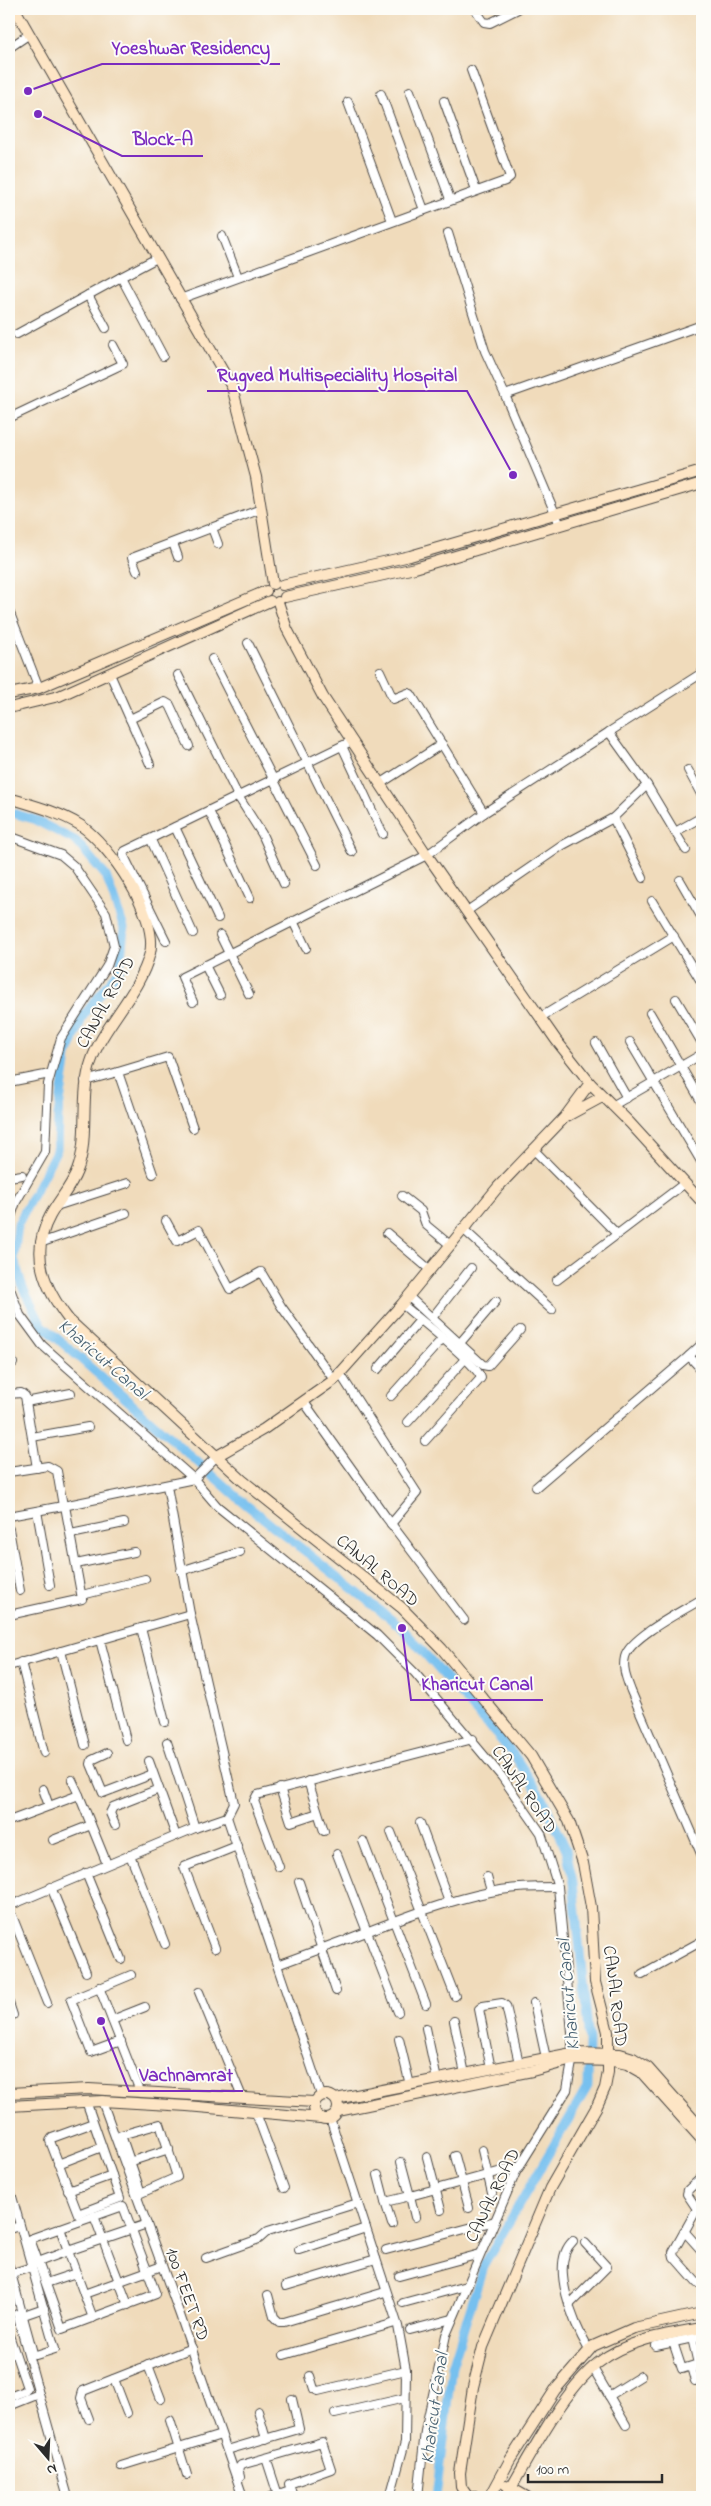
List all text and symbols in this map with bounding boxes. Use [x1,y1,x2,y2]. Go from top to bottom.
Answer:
callout: Yoeshwar Residency [102,30,280,64]
text: Yoeshwar Residency [111,36,271,65]
callout: Block-A [122,122,203,156]
text: Block-A [132,127,193,154]
callout: Rugved Multispeciality Hospital [207,357,467,391]
text: Rugved Multispeciality Hospital [217,363,457,392]
street label: CANAL ROAD [71,952,143,1054]
water label: Kharicut Canal [51,1313,155,1409]
street label: CANAL ROAD [329,1529,424,1614]
callout: Kharicut Canal [411,1666,543,1700]
text: Kharicut Canal [421,1672,533,1699]
street label: CANAL ROAD [484,1741,563,1840]
water label: Kharicut Canal [551,1935,588,2052]
street label: CANAL ROAD [595,1944,633,2048]
callout: Vachnamrat [129,2057,243,2091]
text: Vachnamrat [138,2063,233,2090]
street label: CANAL ROAD [460,2145,528,2247]
street label: 100 FEET RD [157,2245,215,2345]
water label: Kharicut Canal [414,2348,457,2466]
north arrow [22,2434,72,2484]
scale bar [528,2451,662,2483]
text: N [44,2457,60,2480]
text: 100 m [536,2459,569,2481]

